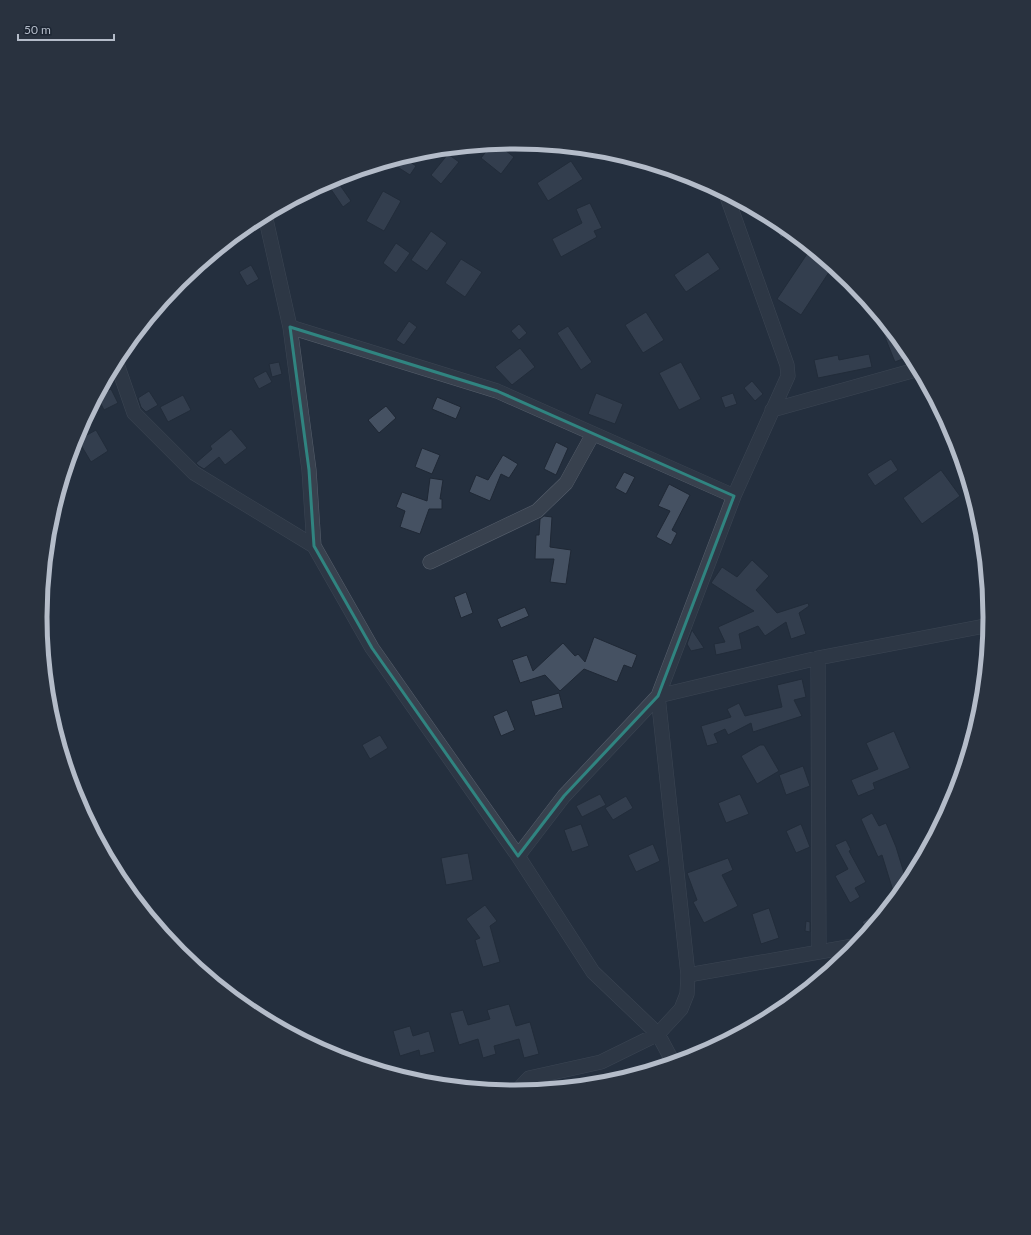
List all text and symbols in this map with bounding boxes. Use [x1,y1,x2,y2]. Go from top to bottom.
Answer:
scale bar [18,16,114,42]
text: 50 m [24,22,51,37]

